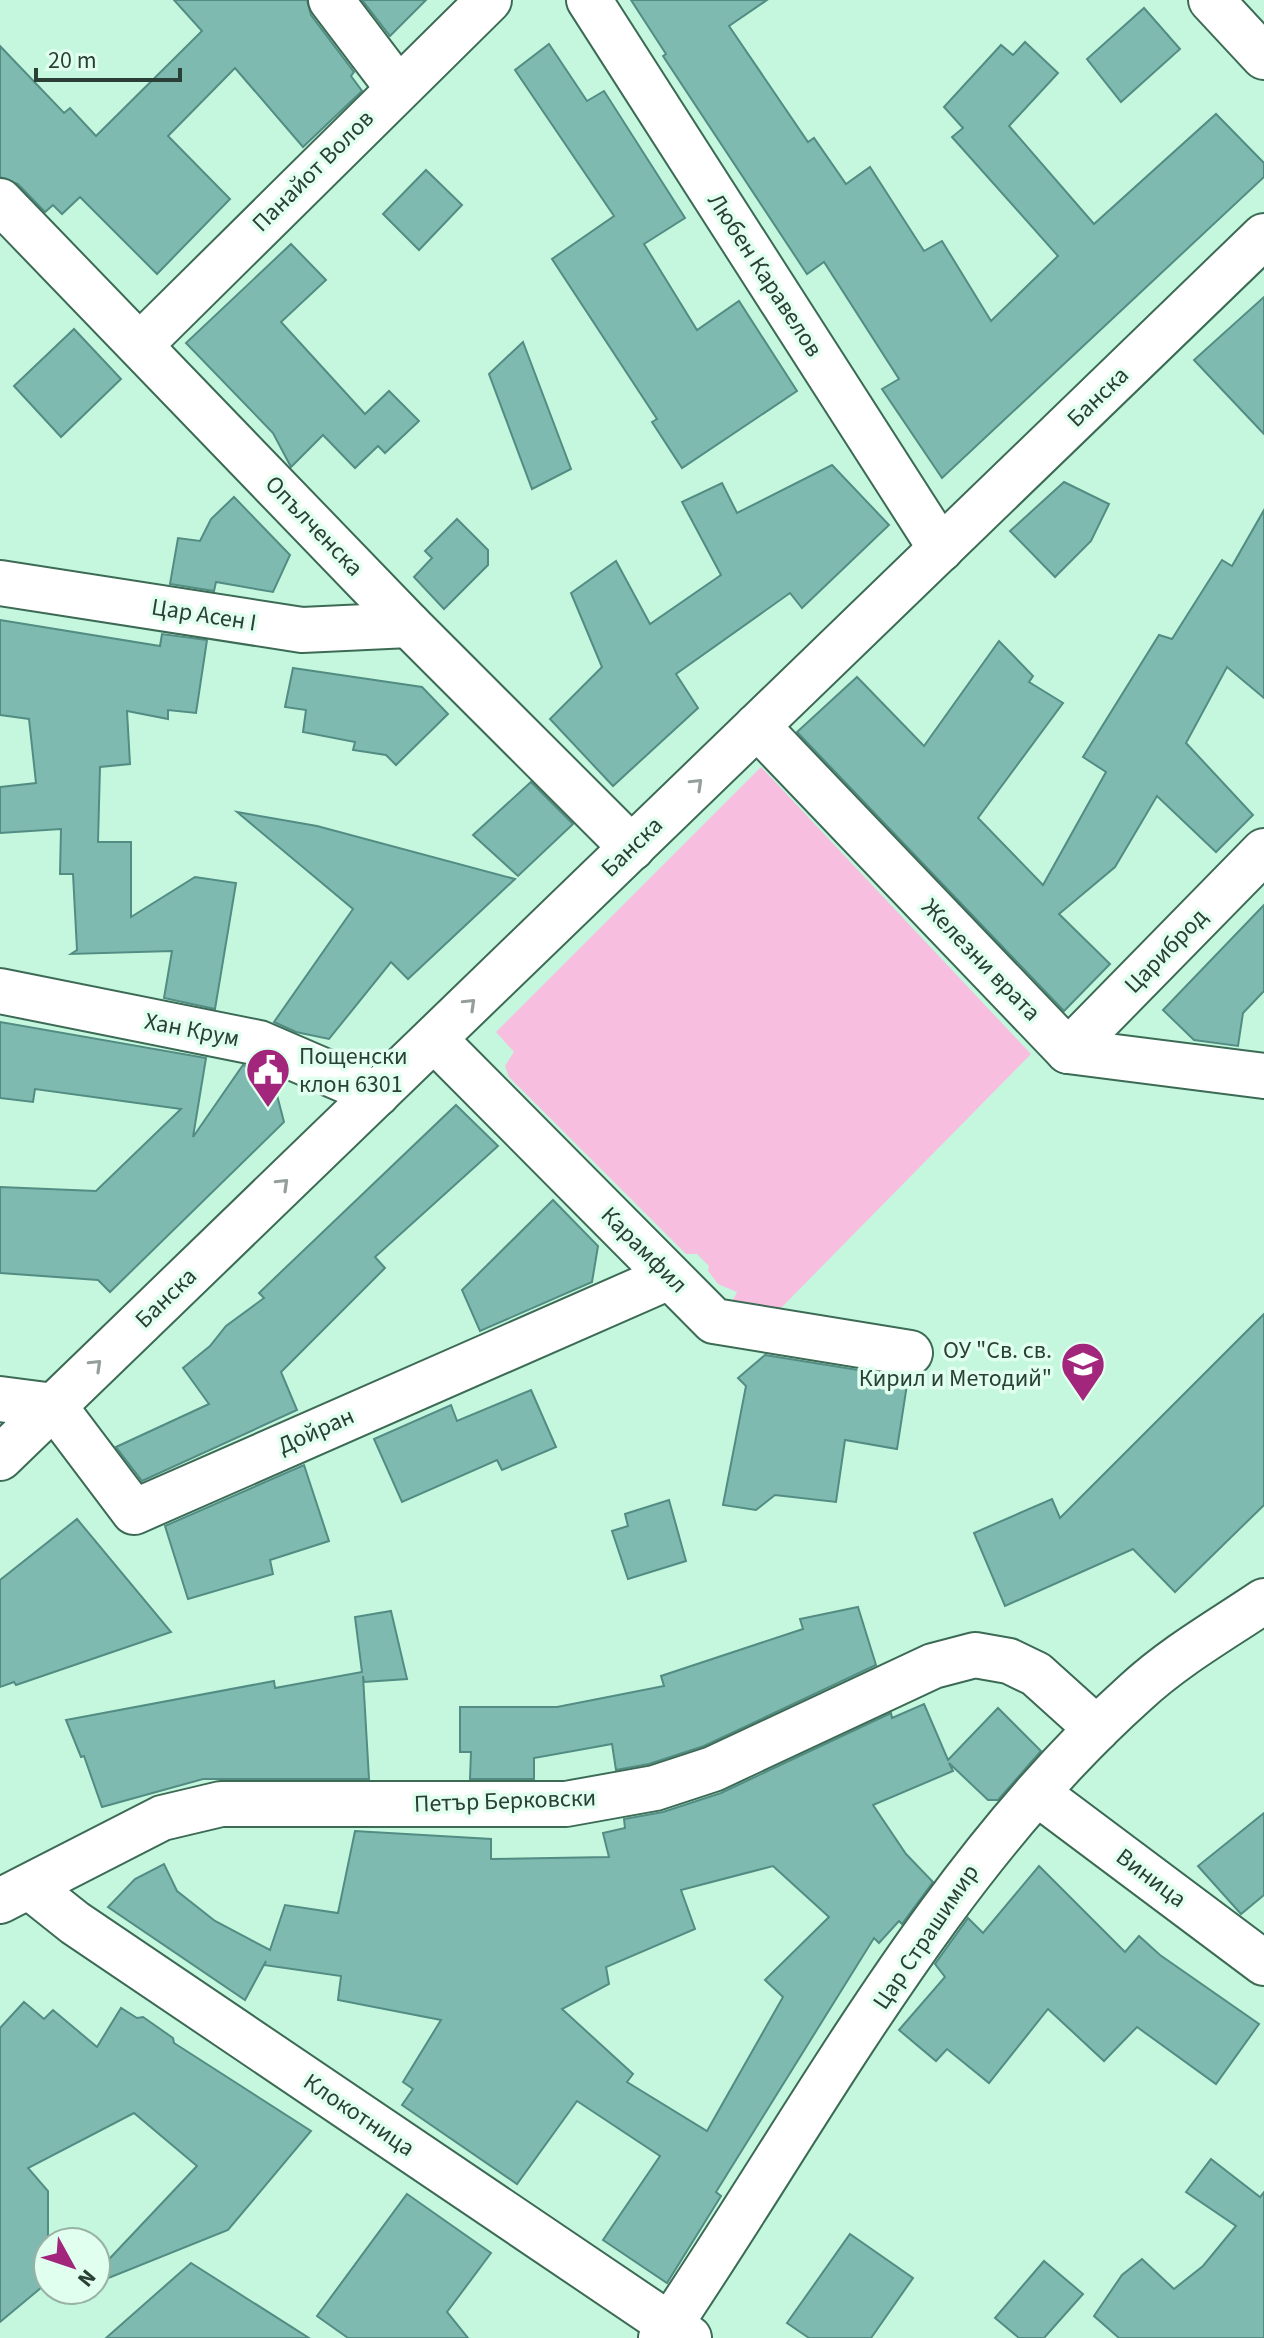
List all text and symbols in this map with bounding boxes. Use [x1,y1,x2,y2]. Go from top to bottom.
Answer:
scale bar [36,32,180,82]
text: 20 m [48,43,97,78]
street label: Панайот Волов [244,102,382,240]
street label: Любен Каравелов [699,186,831,364]
street label: Банска [1059,359,1137,435]
street label: Опълченска [257,468,371,584]
street label: Цар Асен I [149,589,259,641]
one-way arrow [688,779,702,793]
street label: Банска [593,809,671,885]
street label: Железни врата [913,891,1049,1029]
street label: Цариброд [1116,900,1216,1002]
one-way arrow [461,998,475,1013]
street label: Хан Крум [142,1004,242,1056]
place label: Пощенски клон 6301 [299,1039,408,1102]
public building icon: Пощенски клон 6301 [244,1046,292,1109]
one-way arrow [274,1179,288,1194]
street label: Карамфил [593,1199,695,1301]
street label: Банска [127,1260,205,1336]
place label: ОУ "Св. св. Кирил и Методий" [859,1333,1052,1396]
school or university icon: ОУ "Св. св. Кирил и Методий" [1059,1340,1107,1403]
one-way arrow [87,1360,101,1374]
street label: Дойран [272,1399,360,1463]
street label: Петър Берковски [413,1780,597,1822]
street label: Виница [1108,1840,1194,1916]
street label: Цар Страшимир [864,1857,988,2017]
street label: Клокотница [296,2065,422,2165]
north arrow [32,2226,112,2306]
text: N [70,2262,104,2294]

